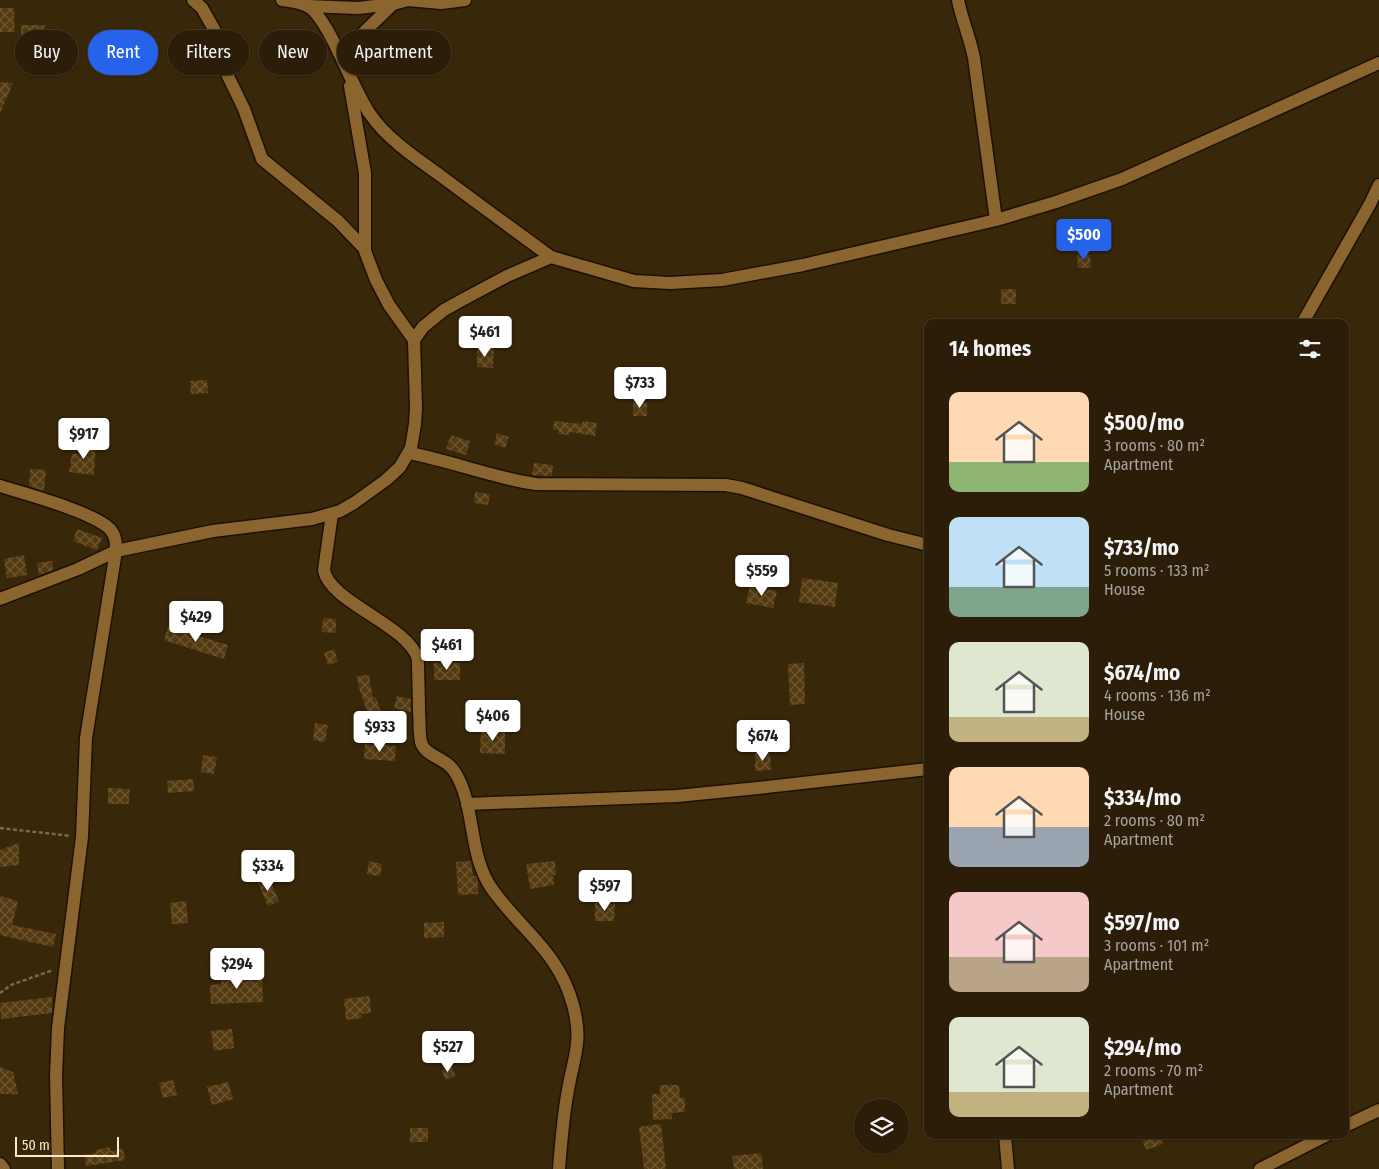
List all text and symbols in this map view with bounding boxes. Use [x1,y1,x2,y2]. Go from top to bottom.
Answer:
chip: Buy [15,30,78,75]
chip: Rent [88,30,158,75]
chip: Filters [168,30,249,75]
chip: New [259,30,327,75]
chip: Apartment [337,30,451,75]
pin: $500 [1054,218,1114,261]
text: $500 [1067,225,1101,244]
pin: $461 [455,316,515,358]
text: $461 [470,322,500,341]
icon: filters [1296,335,1324,363]
text: 14 homes [949,336,1031,362]
pin: $733 [610,366,670,409]
text: $733 [625,373,655,392]
text: $500/mo [1104,410,1184,436]
icon: home [989,412,1049,472]
pin: $917 [54,418,114,460]
text: $917 [69,424,99,443]
text: 3 rooms · 80 m² [1104,436,1205,455]
text: Apartment [1104,455,1173,474]
text: $733/mo [1104,535,1179,561]
icon: home [989,537,1049,597]
pin: $559 [732,554,792,597]
text: $559 [746,561,778,580]
text: 5 rooms · 133 m² [1104,561,1210,580]
text: House [1104,580,1145,599]
pin: $429 [166,600,226,643]
text: $429 [180,607,212,626]
pin: $461 [417,628,477,671]
text: $461 [432,635,462,654]
text: $674/mo [1104,660,1180,686]
icon: home [989,662,1049,722]
text: 4 rooms · 136 m² [1104,686,1211,705]
pin: $406 [463,700,523,742]
text: House [1104,705,1145,724]
text: $406 [476,706,510,725]
pin: $933 [350,710,410,753]
text: $933 [365,717,395,736]
pin: $674 [733,720,793,762]
text: $674 [748,726,778,745]
text: $334/mo [1104,785,1181,811]
icon: home [989,787,1049,847]
text: 2 rooms · 80 m² [1104,811,1205,830]
text: Apartment [1104,830,1173,849]
pin: $334 [238,850,298,892]
text: $334 [252,856,284,875]
pin: $597 [575,870,635,912]
text: $597 [590,876,620,895]
text: $597/mo [1104,910,1180,936]
icon: home [989,912,1049,972]
text: 3 rooms · 101 m² [1104,936,1209,955]
pin: $294 [207,948,267,990]
text: $294 [221,954,253,973]
text: Apartment [1104,955,1173,974]
pin: $527 [418,1030,478,1073]
text: $294/mo [1104,1035,1181,1061]
text: $527 [433,1037,463,1056]
icon: home [989,1037,1049,1097]
text: 2 rooms · 70 m² [1104,1061,1203,1080]
text: Apartment [1104,1080,1173,1099]
map controls [854,1099,909,1154]
button: layers [854,1099,909,1154]
scale bar [15,1134,119,1157]
text: 50 m [22,1137,50,1154]

